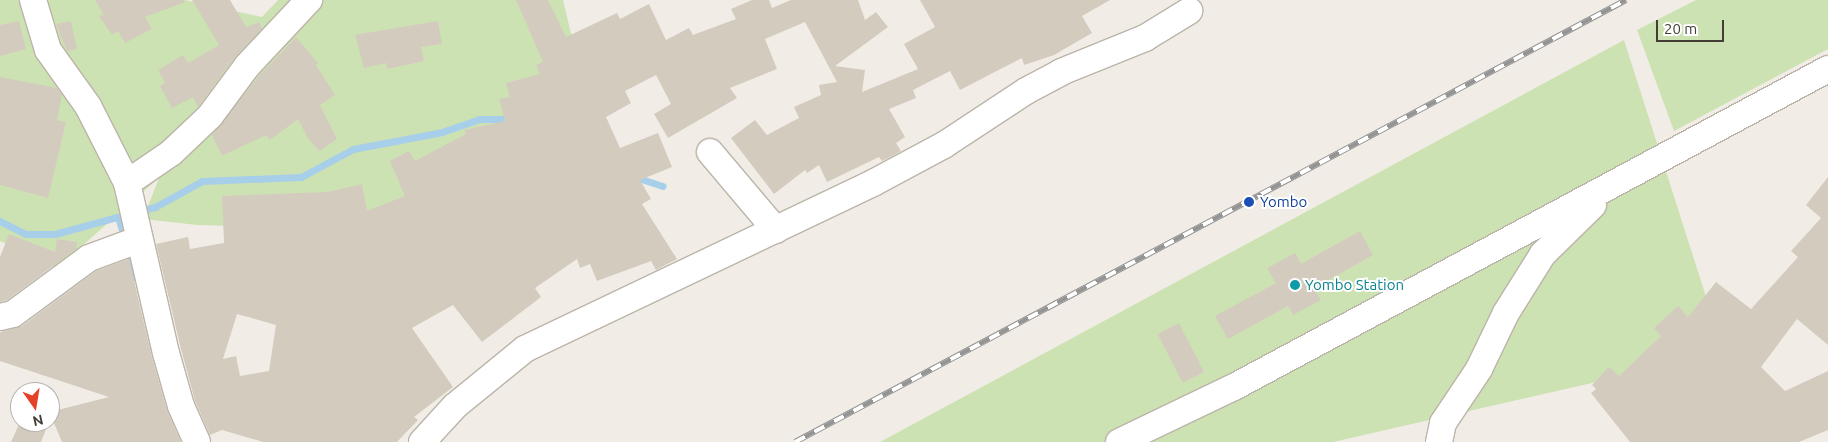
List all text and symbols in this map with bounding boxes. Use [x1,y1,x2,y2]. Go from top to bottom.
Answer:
scale bar [1658,10,1726,42]
text: 20 m [1664,20,1697,37]
place label: Yombo [1260,193,1307,211]
marker: Yombo [1242,195,1256,209]
place label: Yombo Station [1305,276,1404,294]
marker: Yombo Station [1289,279,1301,291]
north arrow [10,382,60,432]
text: N [31,412,45,430]

